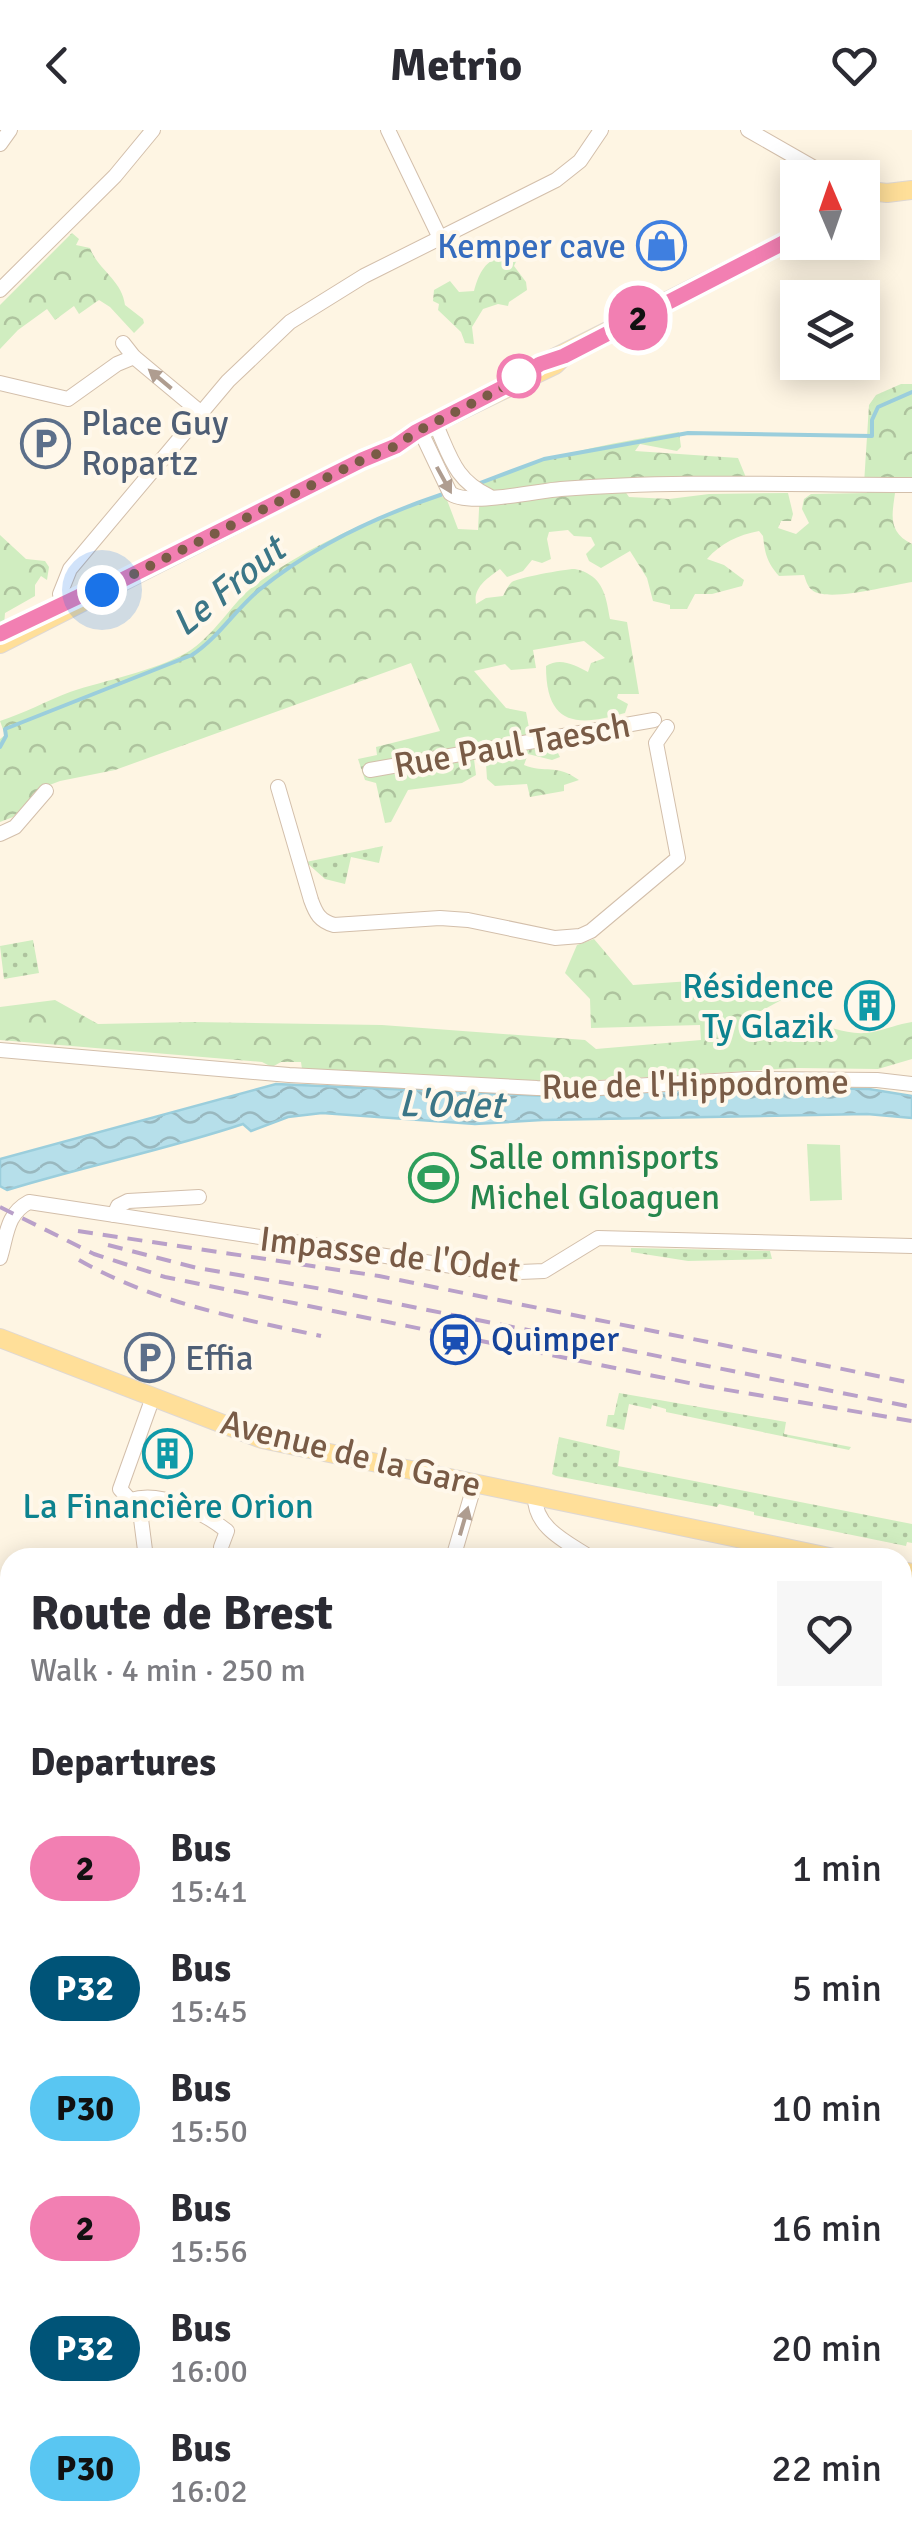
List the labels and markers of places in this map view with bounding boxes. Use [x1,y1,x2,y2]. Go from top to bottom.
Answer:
shop icon: Kemper cave [635,220,687,272]
place label: Kemper cave [437,225,626,268]
unlabelled marker [498,355,540,397]
place label: Place Guy Ropartz [81,402,228,485]
parking icon: Place Guy Ropartz [20,417,72,469]
place label: Résidence Ty Glazik [682,965,834,1048]
building icon: Résidence Ty Glazik [843,980,895,1032]
place label: Salle omnisports Michel Gloaguen [469,1136,720,1219]
sports icon: Salle omnisports Michel Gloaguen [408,1151,460,1203]
station icon: Quimper [430,1313,482,1365]
place label: Quimper [491,1318,619,1361]
parking icon: Effia [124,1332,176,1384]
place label: Effia [185,1337,253,1380]
building icon: La Financière Orion [142,1428,194,1480]
place label: La Financière Orion [22,1485,314,1528]

